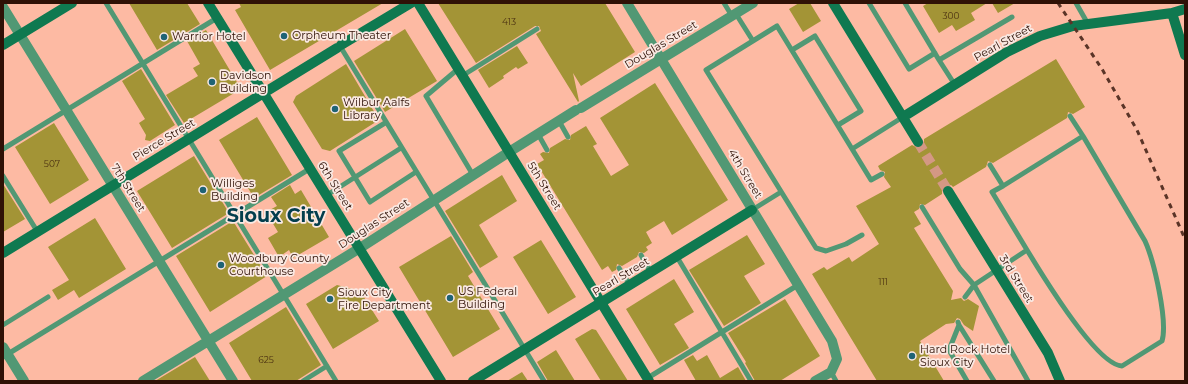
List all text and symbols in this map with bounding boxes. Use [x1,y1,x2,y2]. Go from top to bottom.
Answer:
house number: 300 [943,11,959,21]
house number: 413 [502,17,516,27]
street label: Douglas Street [623,18,699,72]
street label: Pearl Street [972,22,1034,64]
place label: Orpheum Theater [292,29,391,43]
place label: Warrior Hotel [172,30,246,44]
marker: Orpheum Theater [279,31,289,41]
marker: Warrior Hotel [159,32,169,42]
place label: Davidson Building [220,69,272,95]
marker: Davidson Building [207,77,217,87]
place label: Wilbur Aalfs Library [343,96,410,122]
marker: Wilbur Aalfs Library [330,104,340,114]
street label: Pierce Street [130,116,198,164]
street label: 4th Street [725,147,765,201]
house number: 507 [44,159,60,169]
street label: 6th Street [315,159,355,213]
street label: 5th Street [524,159,564,213]
street label: 7th Street [108,161,148,215]
place label: Williges Building [211,177,258,203]
marker: Williges Building [198,185,208,195]
street label: Douglas Street [336,196,412,252]
district label: Sioux City [227,205,325,227]
place label: Woodbury County Courthouse [229,252,329,278]
street label: 3rd Street [996,253,1036,305]
street label: Pearl Street [590,255,652,299]
marker: Woodbury County Courthouse [216,260,226,270]
house number: 111 [878,277,888,287]
place label: US Federal Building [458,285,517,311]
place label: Sioux City Fire Department [338,286,431,312]
marker: US Federal Building [445,293,455,303]
marker: Sioux City Fire Department [325,294,335,304]
place label: Hard Rock Hotel Sioux City [920,343,1010,369]
marker: Hard Rock Hotel Sioux City [907,351,917,361]
house number: 625 [258,355,274,365]

